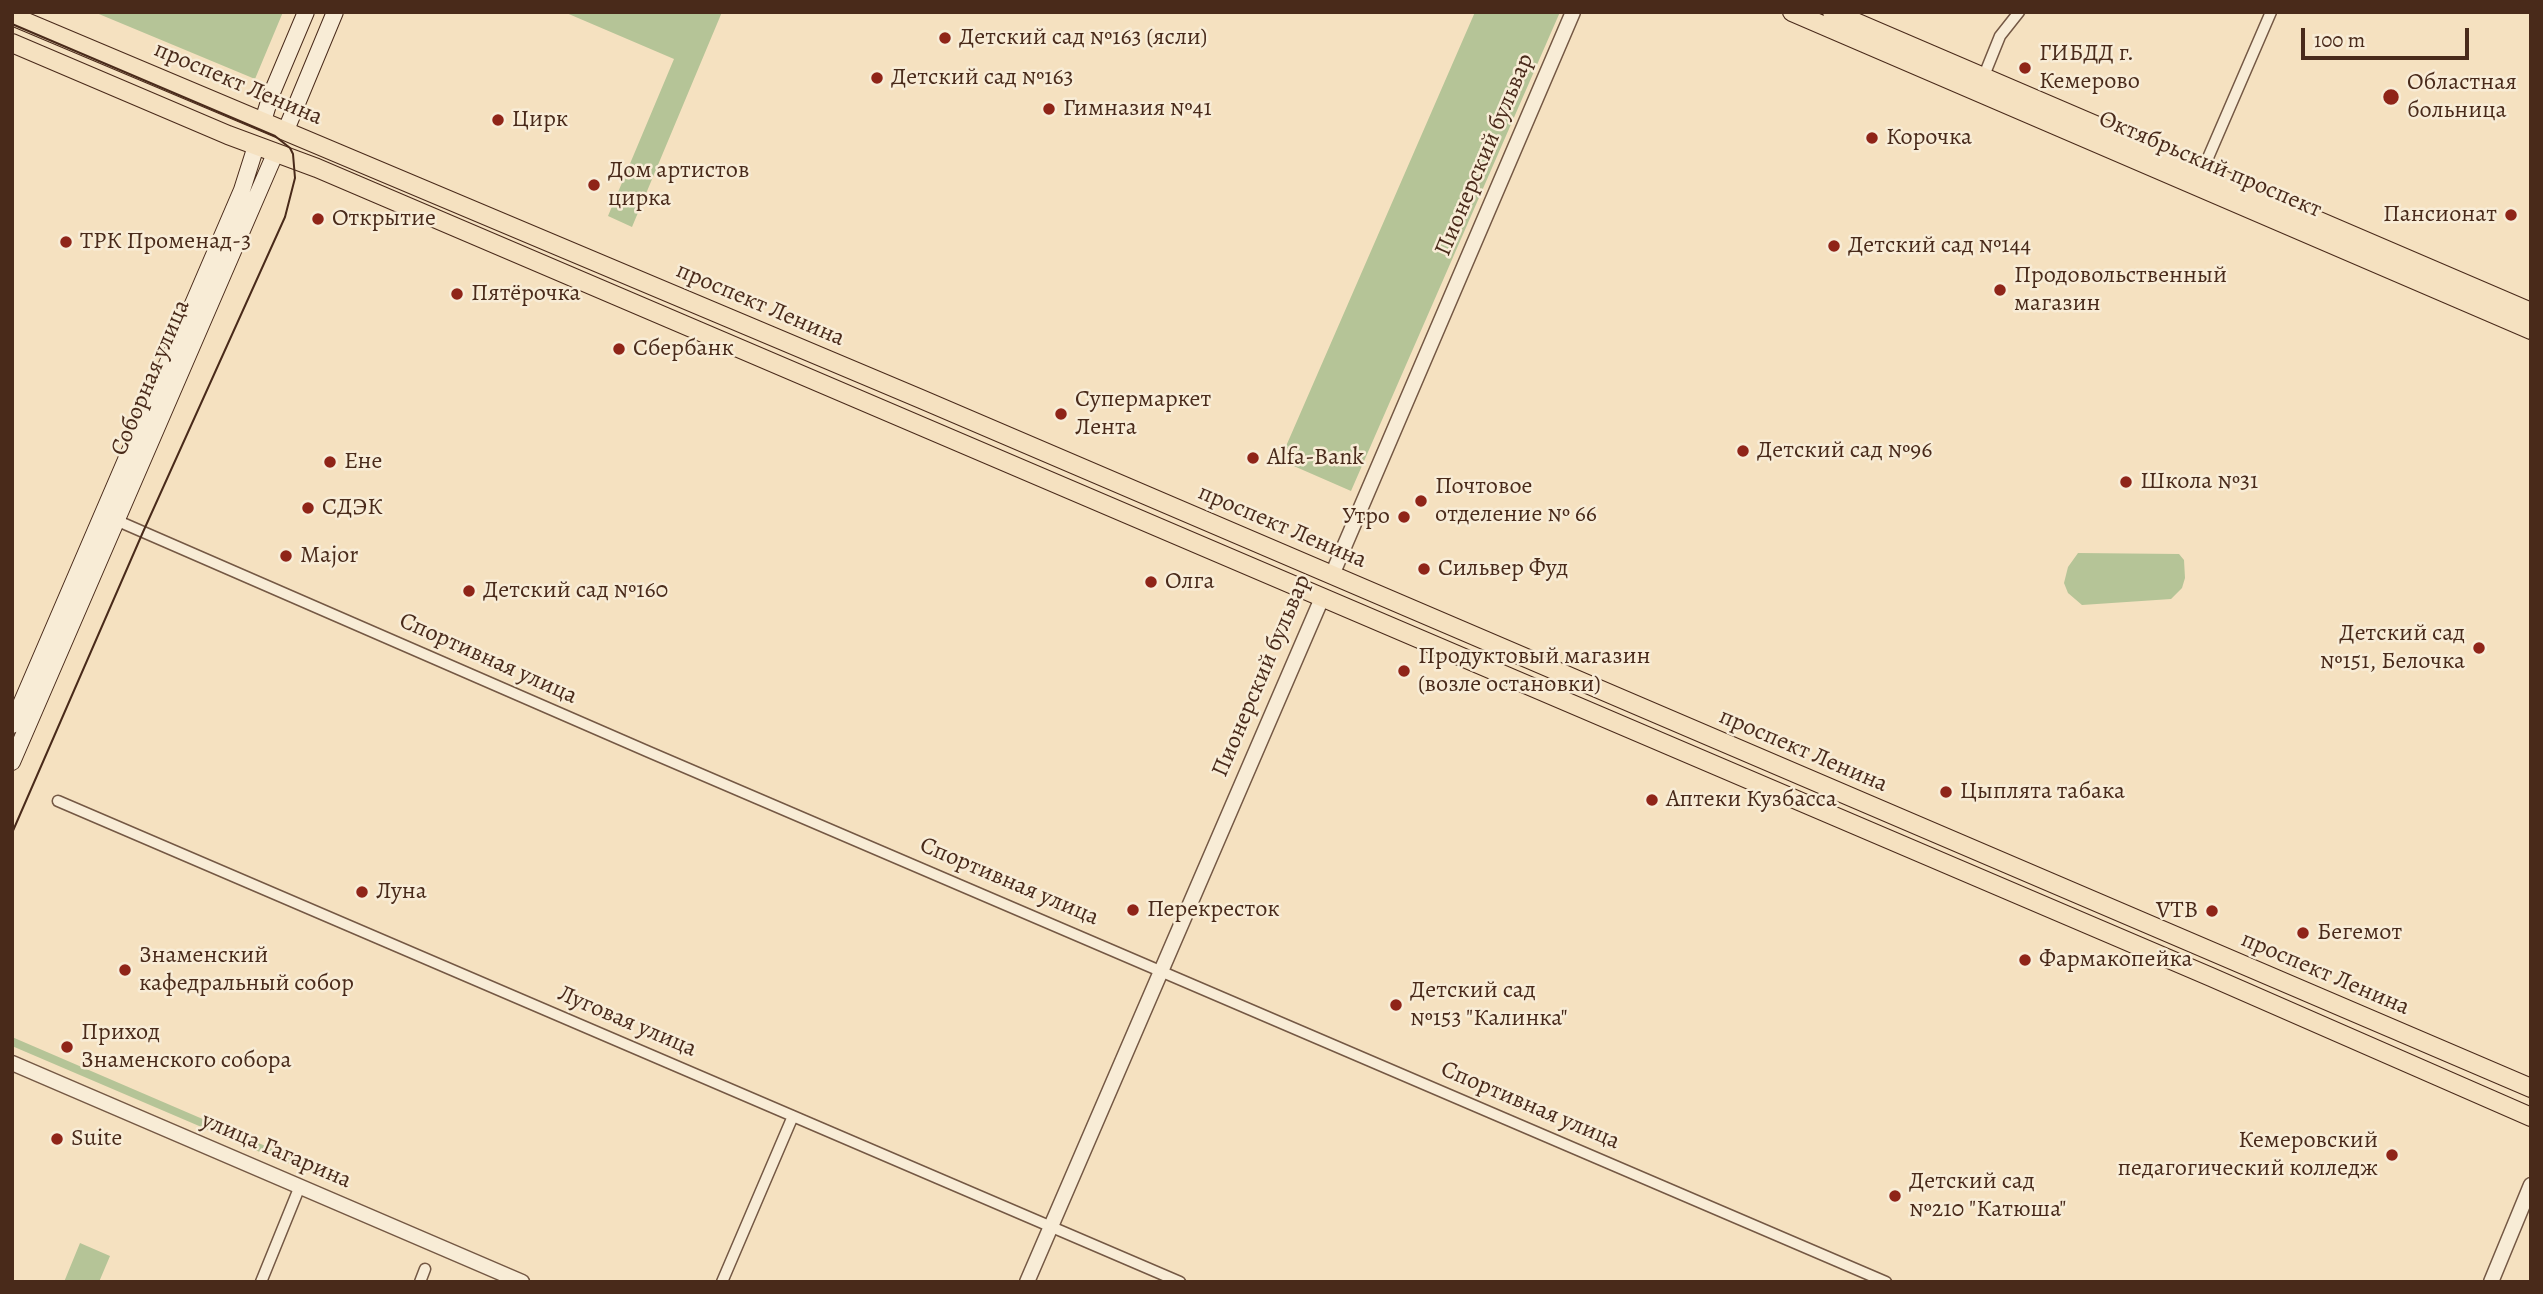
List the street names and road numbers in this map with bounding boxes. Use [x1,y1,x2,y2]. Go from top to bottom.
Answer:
street label: проспект Ленина [149,36,327,132]
street label: Пионерский бульвар [1429,50,1541,260]
street label: Октябрьский проспект [2094,105,2326,225]
street label: проспект Ленина [671,257,849,353]
street label: Соборная улица [105,296,197,460]
street label: проспект Ленина [1193,479,1371,575]
street label: Пионерский бульвар [1206,571,1318,781]
street label: Спортивная улица [395,607,581,711]
street label: проспект Ленина [1714,703,1892,799]
street label: Спортивная улица [915,831,1103,933]
street label: проспект Ленина [2236,926,2414,1022]
street label: Луговая улица [553,980,701,1064]
street label: Спортивная улица [1436,1055,1624,1157]
street label: улица Гагарина [197,1106,355,1196]

